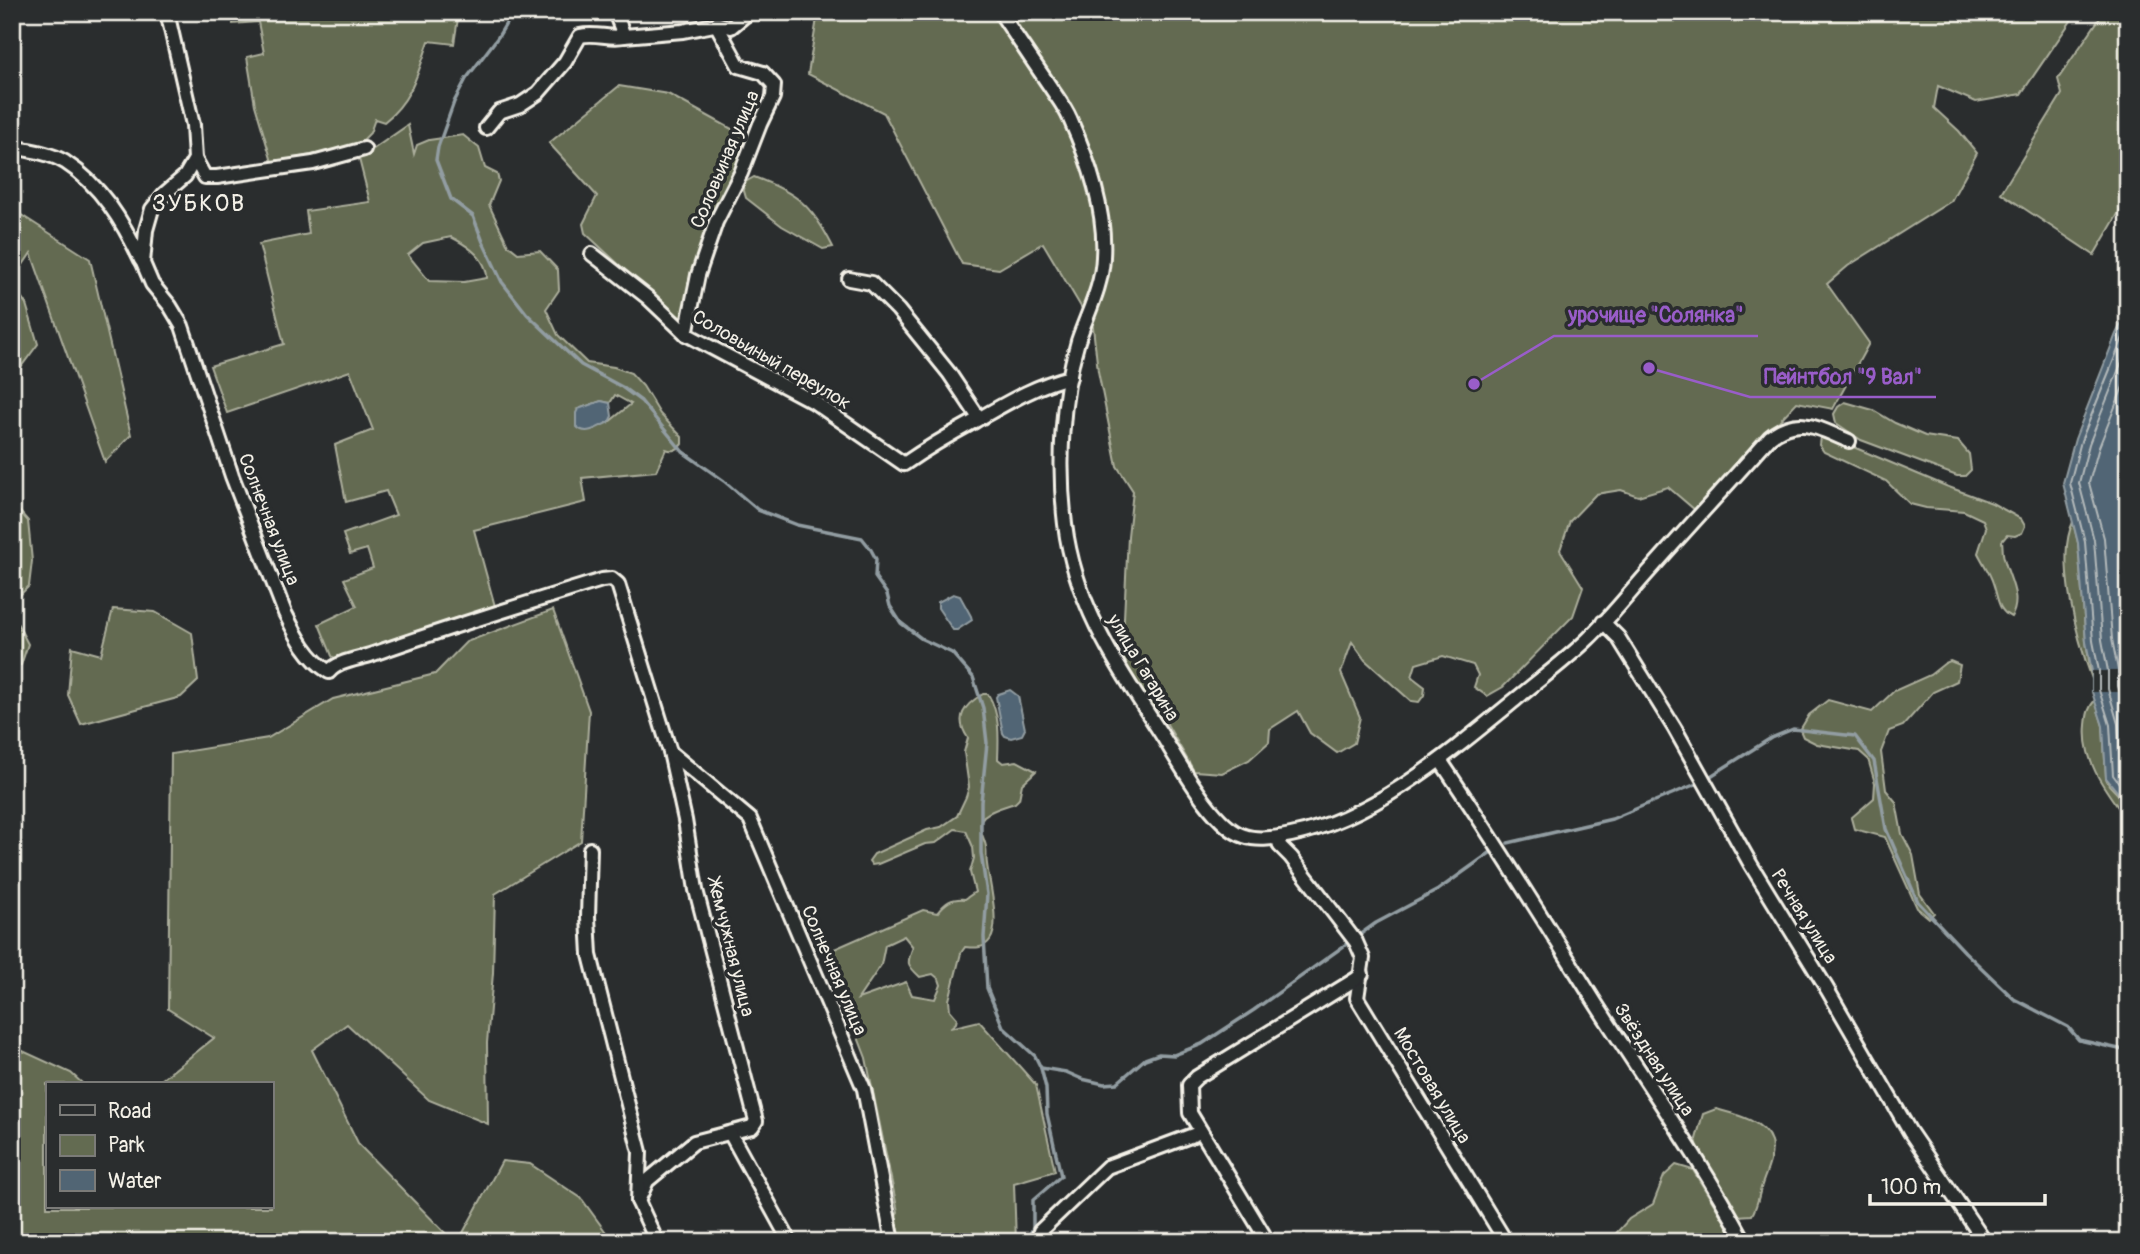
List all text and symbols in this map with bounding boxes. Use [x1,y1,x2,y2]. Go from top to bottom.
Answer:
street label: Соловьиная улица [685,87,765,232]
district label: ЗУБКОВ [152,189,246,218]
callout: урочище "Солянка" [1554,294,1758,336]
text: урочище "Солянка" [1567,302,1744,329]
street label: Соловьиный переулок [688,305,855,415]
callout: Пейнтбол "9 Вал" [1750,355,1936,397]
text: Пейнтбол "9 Вал" [1764,364,1922,391]
street label: Солнечная улица [233,450,305,589]
street label: улица Гагарина [1101,609,1185,725]
street label: Речная улица [1766,865,1843,968]
street label: Жемчужная улица [702,873,760,1019]
street label: Солнечная улица [796,902,872,1039]
street label: Звёздная улица [1609,998,1700,1121]
street label: Мостовая улица [1388,1023,1476,1148]
legend [46,1082,273,1208]
text: Road [108,1098,152,1125]
text: Park [108,1132,145,1159]
scale bar [1870,1163,2046,1207]
text: Water [108,1168,162,1195]
text: 100 m [1881,1174,1941,1201]

